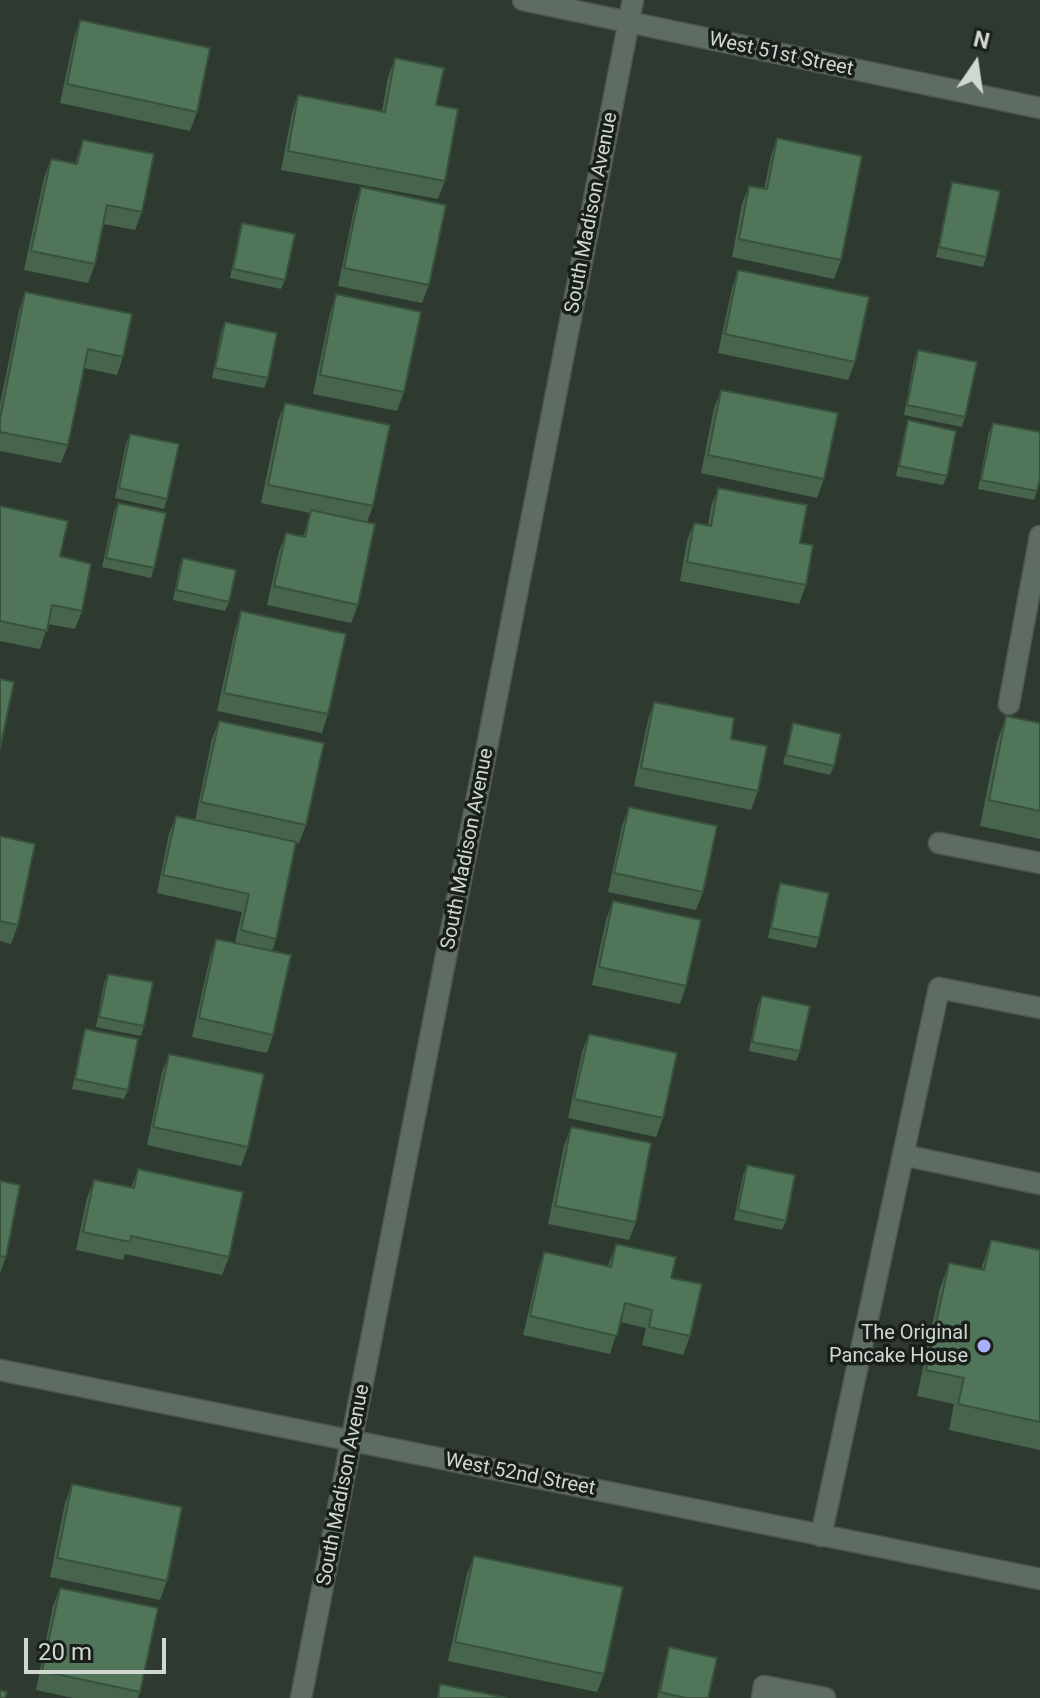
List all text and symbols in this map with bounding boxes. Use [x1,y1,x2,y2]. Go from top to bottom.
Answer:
north arrow [936,24,1016,104]
text: N [971,26,992,54]
street label: West 51st Street [707,28,855,82]
street label: South Madison Avenue [561,110,623,316]
street label: South Madison Avenue [437,746,499,952]
place label: The Original Pancake House [829,1322,968,1369]
marker: The Original Pancake House [975,1337,993,1355]
street label: South Madison Avenue [313,1382,375,1588]
street label: West 52nd Street [443,1449,597,1501]
scale bar [28,1622,170,1672]
text: 20 m [38,1638,92,1666]

